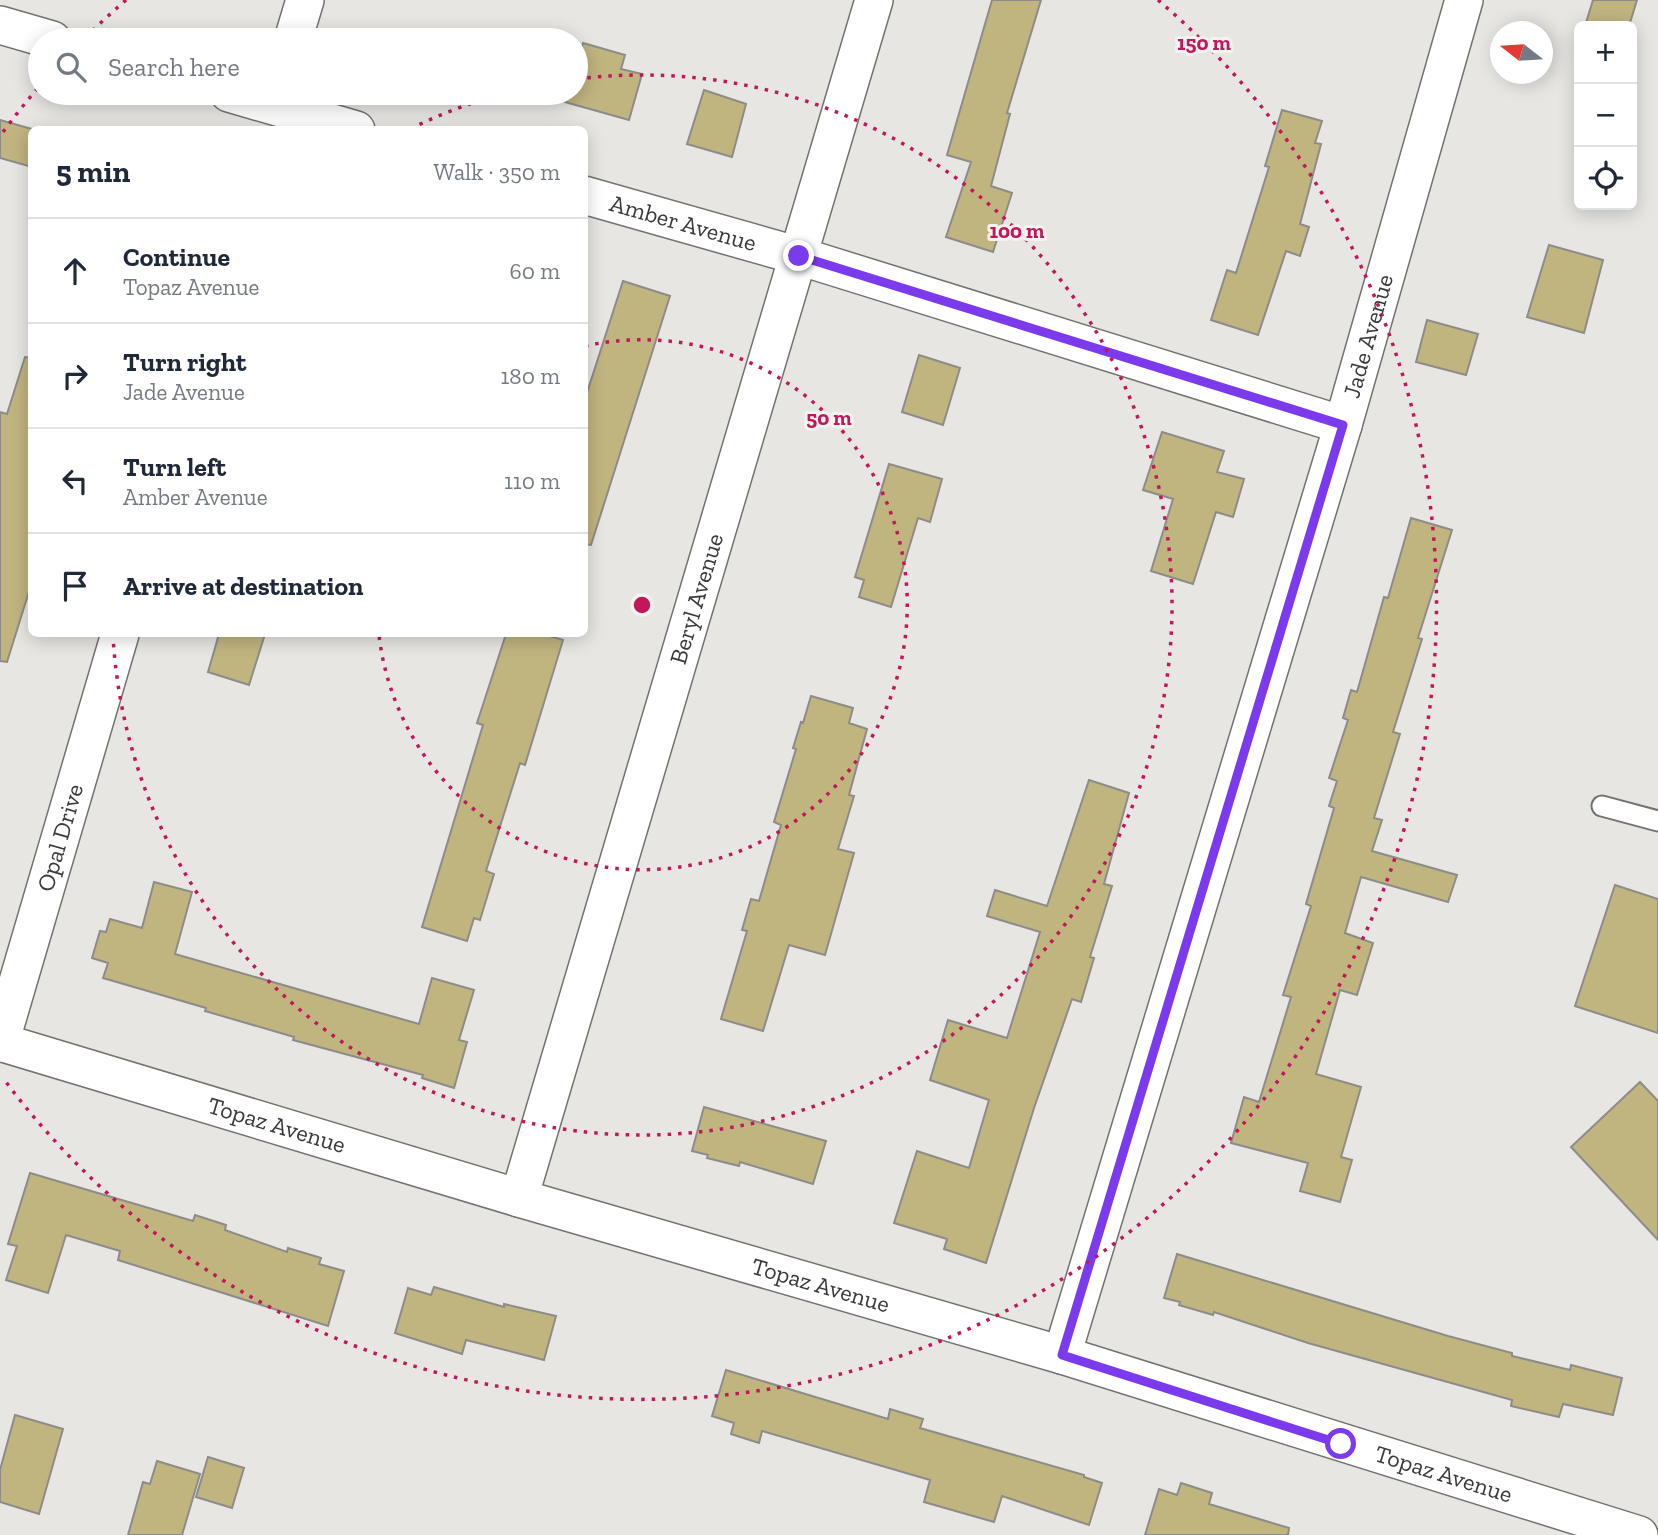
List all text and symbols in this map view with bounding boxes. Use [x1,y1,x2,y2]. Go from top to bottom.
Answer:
north arrow [1490,21,1553,84]
map controls [1574,21,1637,210]
button: + [1574,21,1637,84]
search box [28,28,588,105]
text: 150 m [1177,30,1232,55]
icon: search [52,48,90,86]
text: Search here [108,51,240,83]
button: − [1574,84,1637,147]
button: locate [1574,147,1637,210]
text: 5 min [56,154,130,190]
text: Walk · 350 m [434,158,560,186]
street label: Amber Avenue [607,188,760,257]
text: 100 m [990,218,1045,243]
route end [783,240,814,271]
text: Continue [123,241,230,273]
icon: ahead [56,252,94,290]
text: 60 m [509,257,560,285]
street label: Jade Avenue [1336,271,1399,401]
text: Topaz Avenue [123,273,259,301]
text: Turn right [123,346,246,378]
icon: right [56,357,94,395]
text: 180 m [500,362,560,390]
text: Jade Avenue [123,378,245,406]
text: 50 m [806,405,852,430]
text: Turn left [123,451,226,483]
icon: left [56,462,94,500]
text: 110 m [504,467,560,495]
text: Amber Avenue [123,483,268,511]
street label: Beryl Avenue [663,530,729,667]
icon: arrive [56,567,94,605]
text: Arrive at destination [123,570,363,602]
centre of rings [630,593,654,617]
street label: Opal Drive [30,780,89,895]
street label: Topaz Avenue [205,1090,349,1159]
street label: Topaz Avenue [748,1251,893,1318]
route start [1325,1428,1356,1459]
street label: Topaz Avenue [1372,1439,1516,1509]

